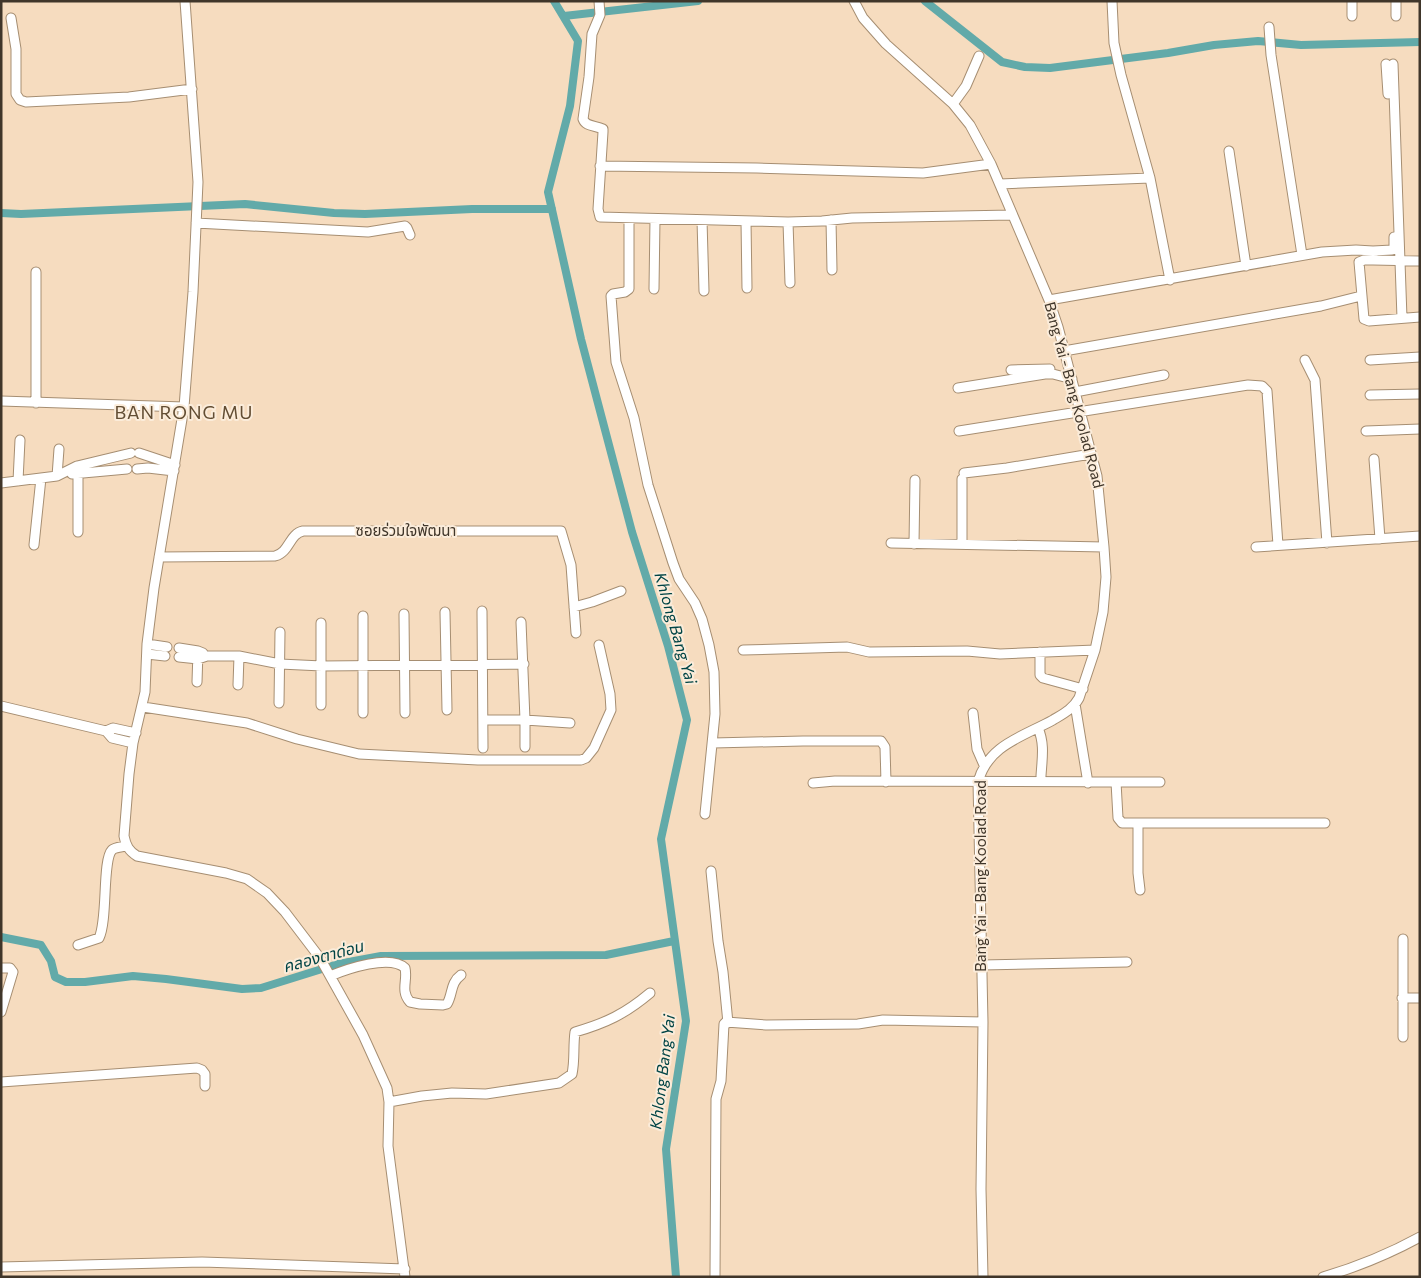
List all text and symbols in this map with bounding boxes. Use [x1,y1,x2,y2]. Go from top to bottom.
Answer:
street label: Bang Yai - Bang Koolad Road [1041,300,1109,490]
district label: BAN RONG MU [115,401,253,423]
street label: ซอยร่วมใจพัฒนา [356,521,456,539]
water label: Khlong Bang Yai [651,570,702,687]
street label: Bang Yai - Bang Koolad Road [971,780,989,972]
water label: คลองตาด่อน [281,935,366,975]
water label: Khlong Bang Yai [645,1013,678,1130]

